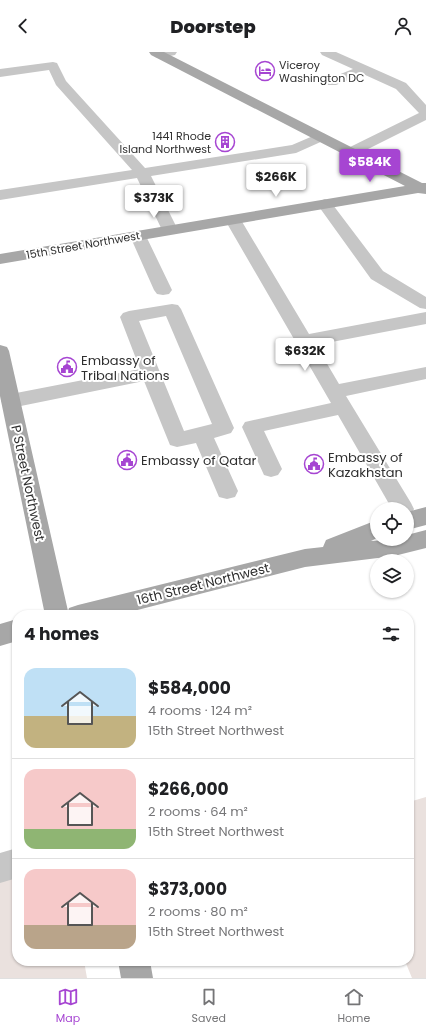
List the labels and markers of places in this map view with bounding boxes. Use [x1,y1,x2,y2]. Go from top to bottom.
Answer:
place label: Viceroy Washington DC [279,57,364,86]
hotel icon: Viceroy Washington DC [254,60,276,82]
place label: 1441 Rhode Island Northwest [119,128,211,157]
building icon: 1441 Rhode Island Northwest [214,131,236,153]
pin: $584K [342,149,398,183]
pin: $266K [248,164,304,198]
pin: $373K [126,185,182,219]
pin: $632K [277,338,333,372]
place label: Embassy of Tribal Nations [81,351,170,385]
public building icon: Embassy of Tribal Nations [56,356,78,378]
place label: Embassy of Kazakhstan [328,448,403,482]
public building icon: Embassy of Qatar [116,449,138,471]
place label: Embassy of Qatar [141,451,257,470]
public building icon: Embassy of Kazakhstan [303,453,325,475]

